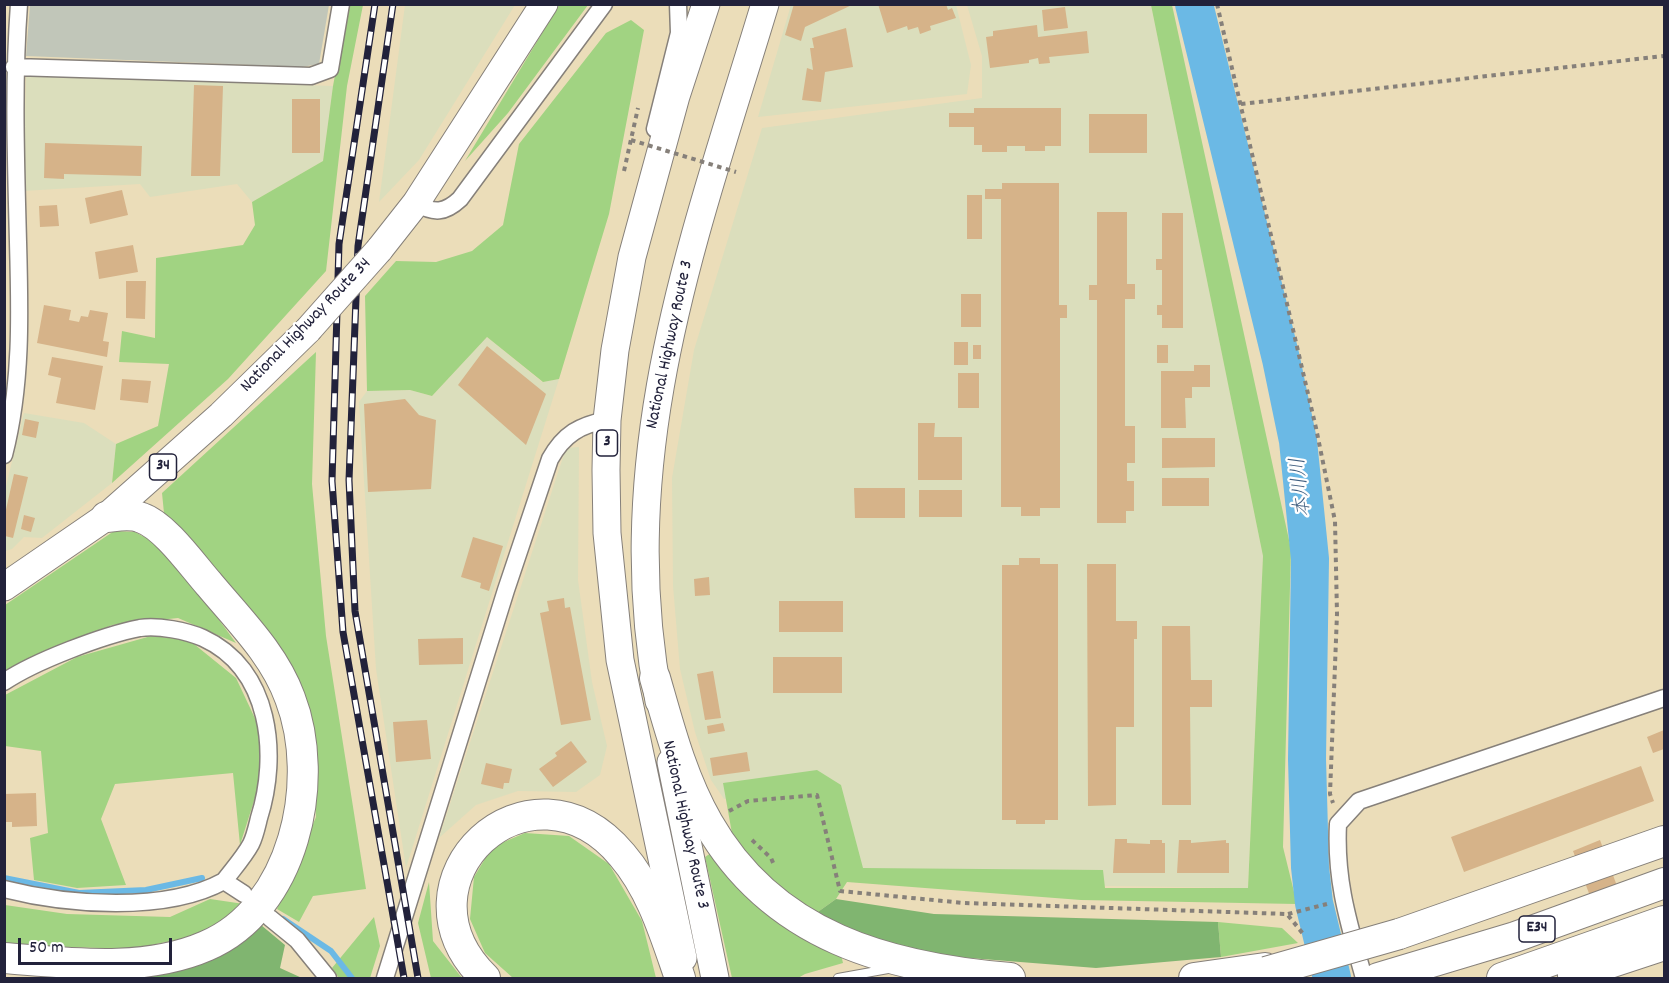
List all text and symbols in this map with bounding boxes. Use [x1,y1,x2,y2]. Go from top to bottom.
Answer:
street label: National Highway Route 34 [237,254,377,398]
street label: National Highway Route 3 [643,259,699,431]
road number: 3 [596,430,618,456]
road number: 34 [150,454,176,480]
water label: 本川川 [1288,456,1318,518]
street label: National Highway Route 3 [656,739,712,911]
road number: E34 [1519,916,1555,942]
scale bar [21,926,176,964]
text: 50 m [29,936,64,961]

